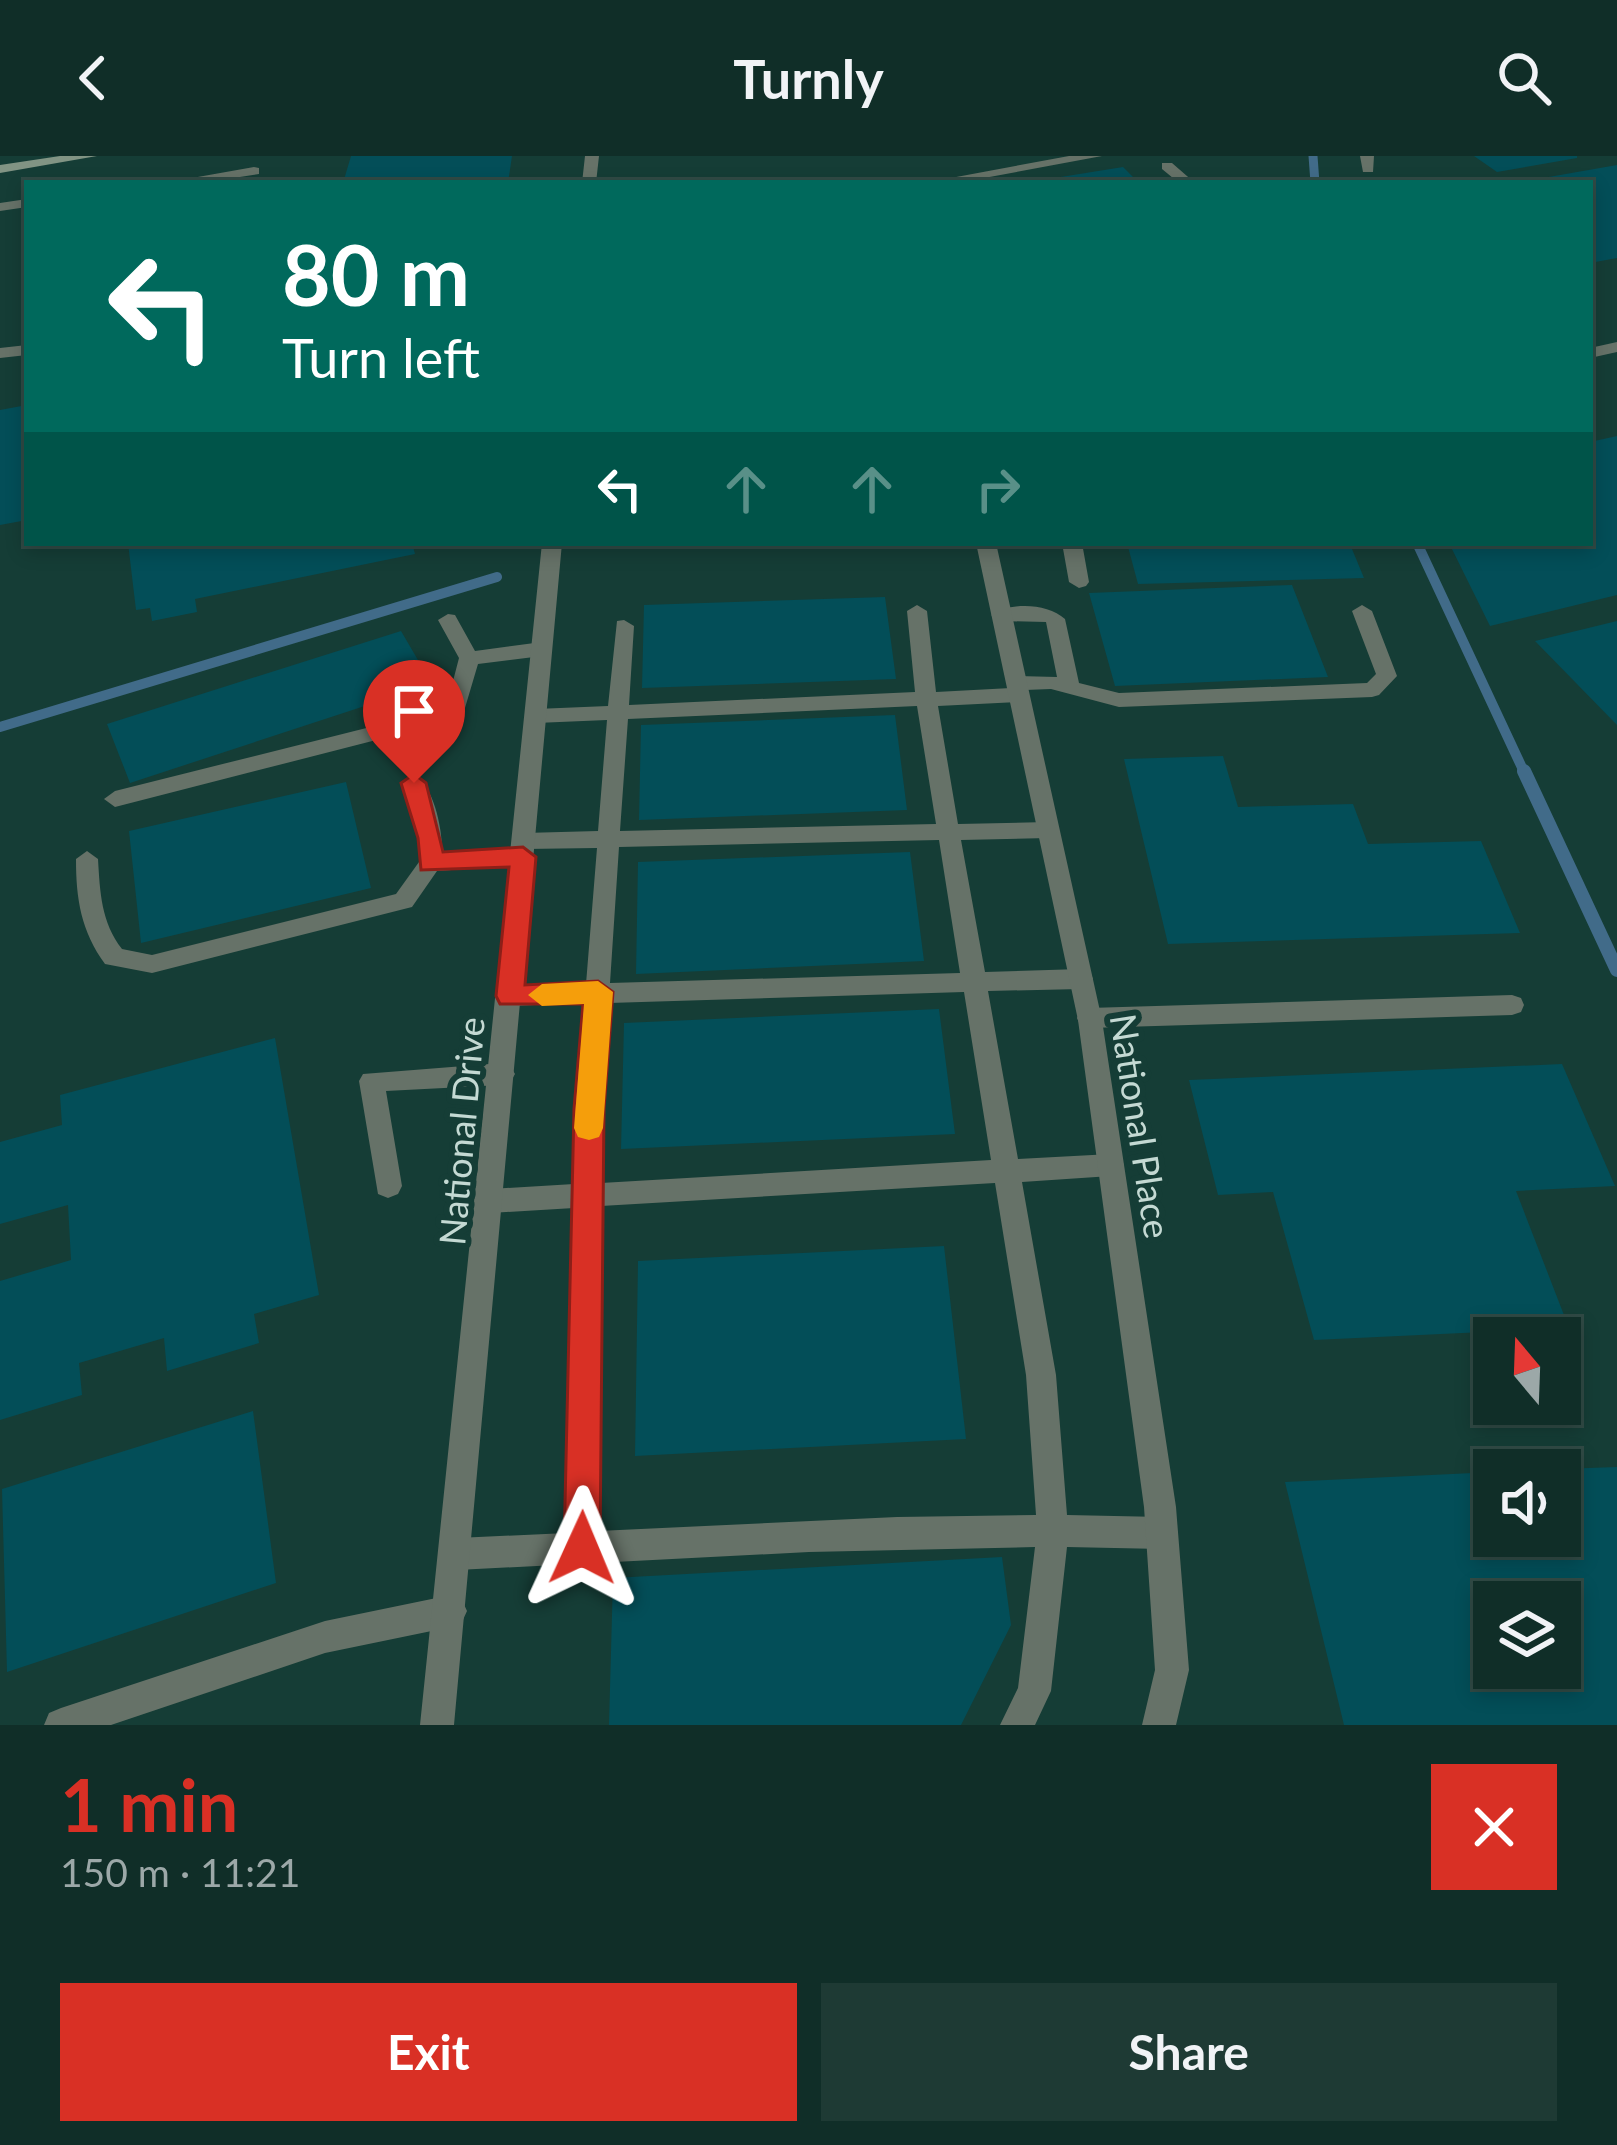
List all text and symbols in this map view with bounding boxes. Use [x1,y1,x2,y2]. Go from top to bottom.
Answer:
icon: back [60,45,126,111]
icon: search [1491,45,1557,111]
text: Turnly [733,46,884,111]
text: 80 m [282,223,470,324]
icon: left [84,228,240,384]
text: Turn left [282,325,480,390]
icon: left [587,456,653,522]
icon: ahead [713,456,779,522]
icon: ahead [839,456,905,522]
icon: right [965,456,1031,522]
pin [363,660,465,783]
icon: arrive [381,678,447,744]
street label: National Place [1102,1011,1180,1241]
street label: National Drive [429,1015,493,1247]
north arrow [1473,1317,1581,1425]
map controls [1473,1317,1581,1689]
button: sound [1473,1449,1581,1557]
position arrow [519,1485,645,1611]
button: layers [1473,1581,1581,1689]
text: 1 min [60,1761,238,1847]
button: close [1431,1764,1557,1890]
text: 150 m · 11:21 [60,1849,300,1895]
button: Exit [60,1983,797,2121]
button: Share [821,1983,1557,2121]

